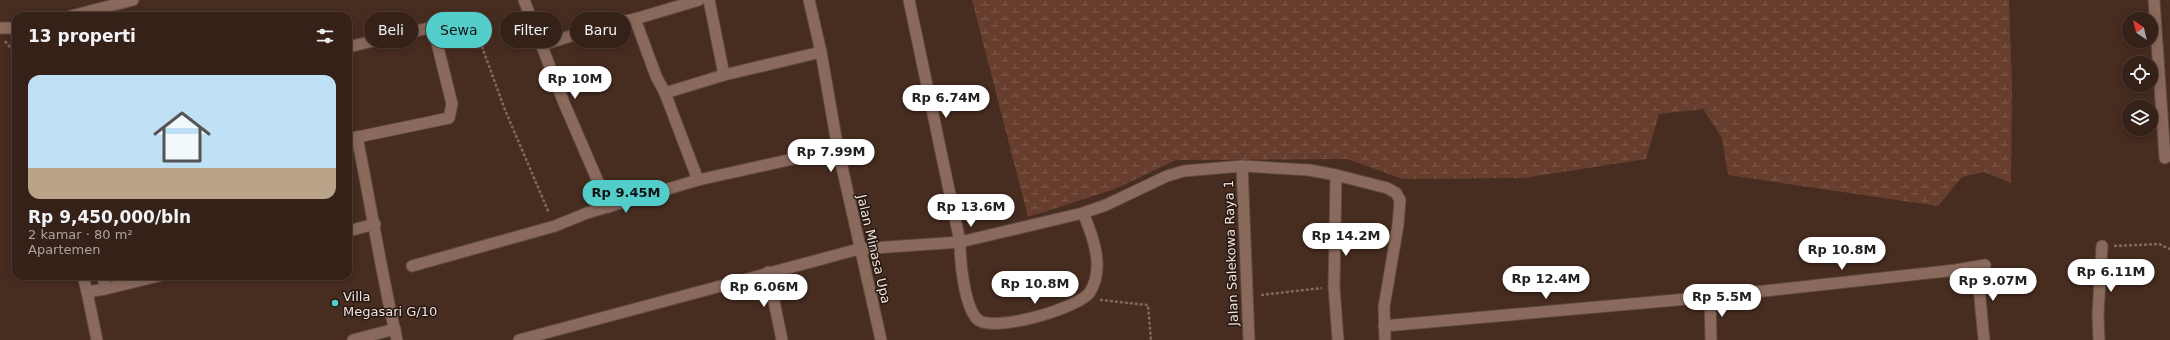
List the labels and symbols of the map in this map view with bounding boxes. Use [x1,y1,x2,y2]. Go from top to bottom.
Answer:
north arrow [2122,12,2158,48]
pin: Rp 10M [542,66,608,100]
pin: Rp 6.74M [905,85,987,119]
pin: Rp 7.99M [790,139,872,173]
pin: Rp 9.45M [585,180,667,214]
street label: Jalan Salekowa Raya 1 [1221,180,1241,327]
street label: Jalan Minasa Upa [854,192,894,305]
pin: Rp 13.6M [930,194,1012,228]
pin: Rp 14.2M [1305,223,1387,257]
pin: Rp 10.8M [1801,237,1883,271]
pin: Rp 6.11M [2070,259,2152,293]
pin: Rp 12.4M [1505,266,1587,300]
pin: Rp 9.07M [1952,268,2034,302]
pin: Rp 10.8M [994,271,1076,305]
pin: Rp 6.06M [723,274,805,308]
pin: Rp 5.5M [1685,284,1759,318]
place label: Villa Megasari G/10 [343,289,437,319]
marker: Villa Megasari G/10 [330,298,340,308]

